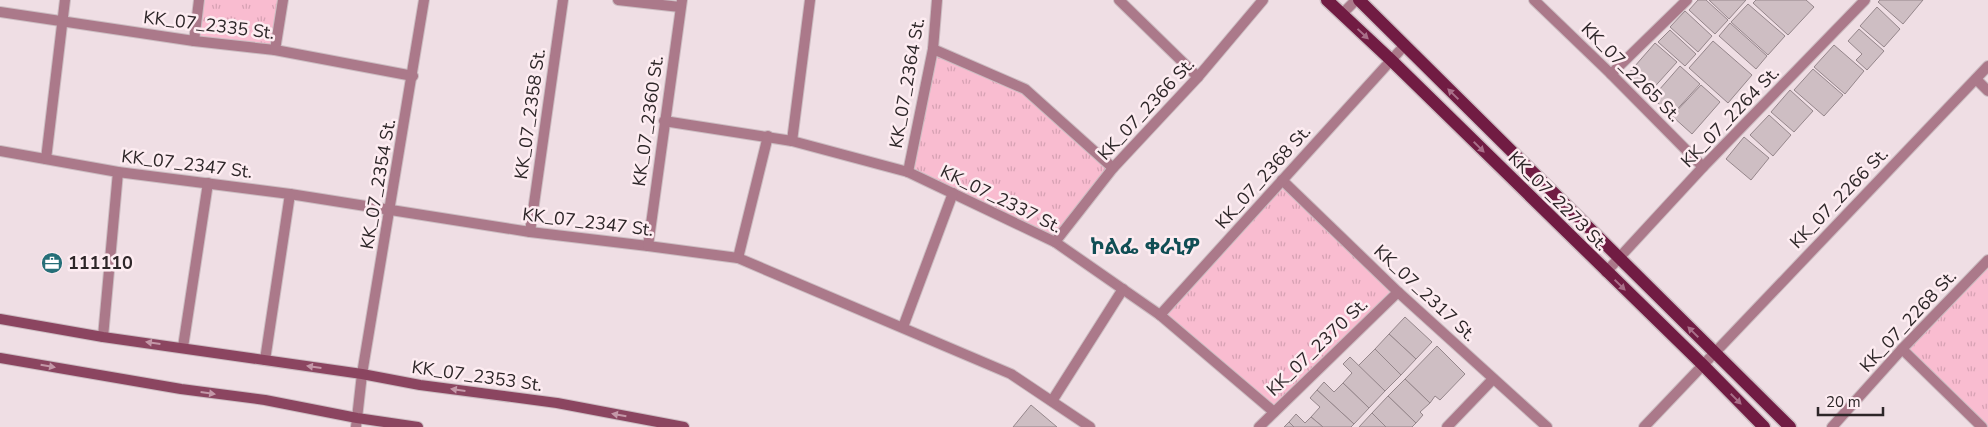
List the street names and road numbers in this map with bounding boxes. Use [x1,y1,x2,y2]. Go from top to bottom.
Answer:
street label: KK_07_2335 St. [142,5,276,45]
street label: KK_07_2364 St. [884,16,930,150]
street label: KK_07_2265 St. [1576,17,1686,127]
street label: KK_07_2358 St. [509,47,551,181]
street label: KK_07_2366 St. [1092,53,1200,165]
street label: KK_07_2360 St. [627,54,669,188]
street label: KK_07_2264 St. [1676,61,1784,173]
street label: KK_07_2354 St. [355,117,401,251]
street label: KK_07_2368 St. [1210,120,1316,234]
street label: KK_07_2266 St. [1785,142,1893,254]
street label: KK_07_2347 St. [120,144,254,184]
street label: KK_07_2273 St. [1503,146,1613,256]
street label: KK_07_2337 St. [936,159,1066,239]
street label: KK_07_2347 St. [521,202,655,242]
street label: KK_07_2317 St. [1369,239,1481,347]
street label: KK_07_2268 St. [1854,265,1962,377]
street label: KK_07_2370 St. [1261,293,1373,401]
street label: KK_07_2353 St. [410,355,544,397]

